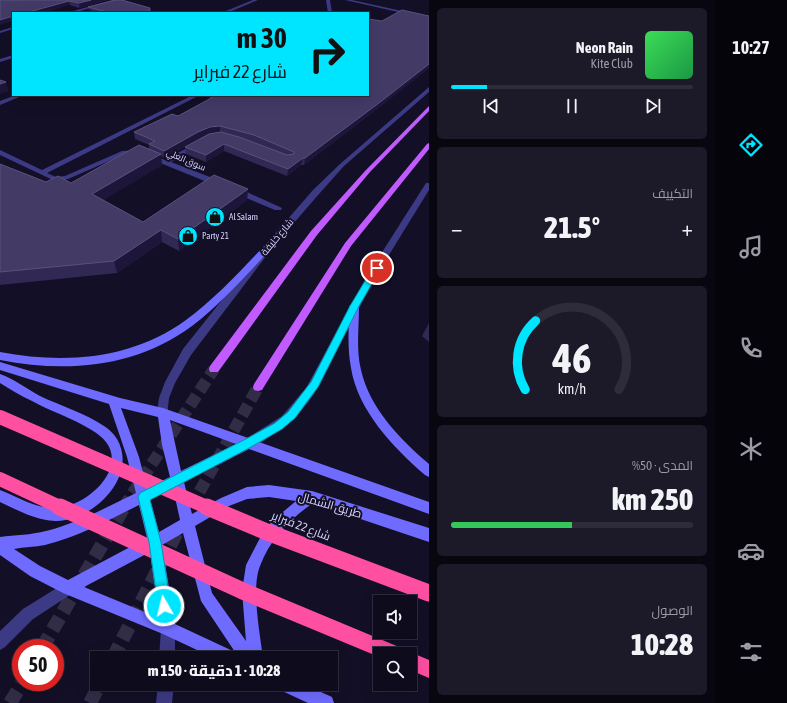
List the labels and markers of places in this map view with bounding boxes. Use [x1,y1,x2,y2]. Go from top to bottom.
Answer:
shop icon: Al Salam [204,206,226,228]
place label: Al Salam [229,212,258,222]
shop icon: Party 21 [177,225,199,247]
place label: Party 21 [202,231,229,241]
pin [360,251,394,285]

